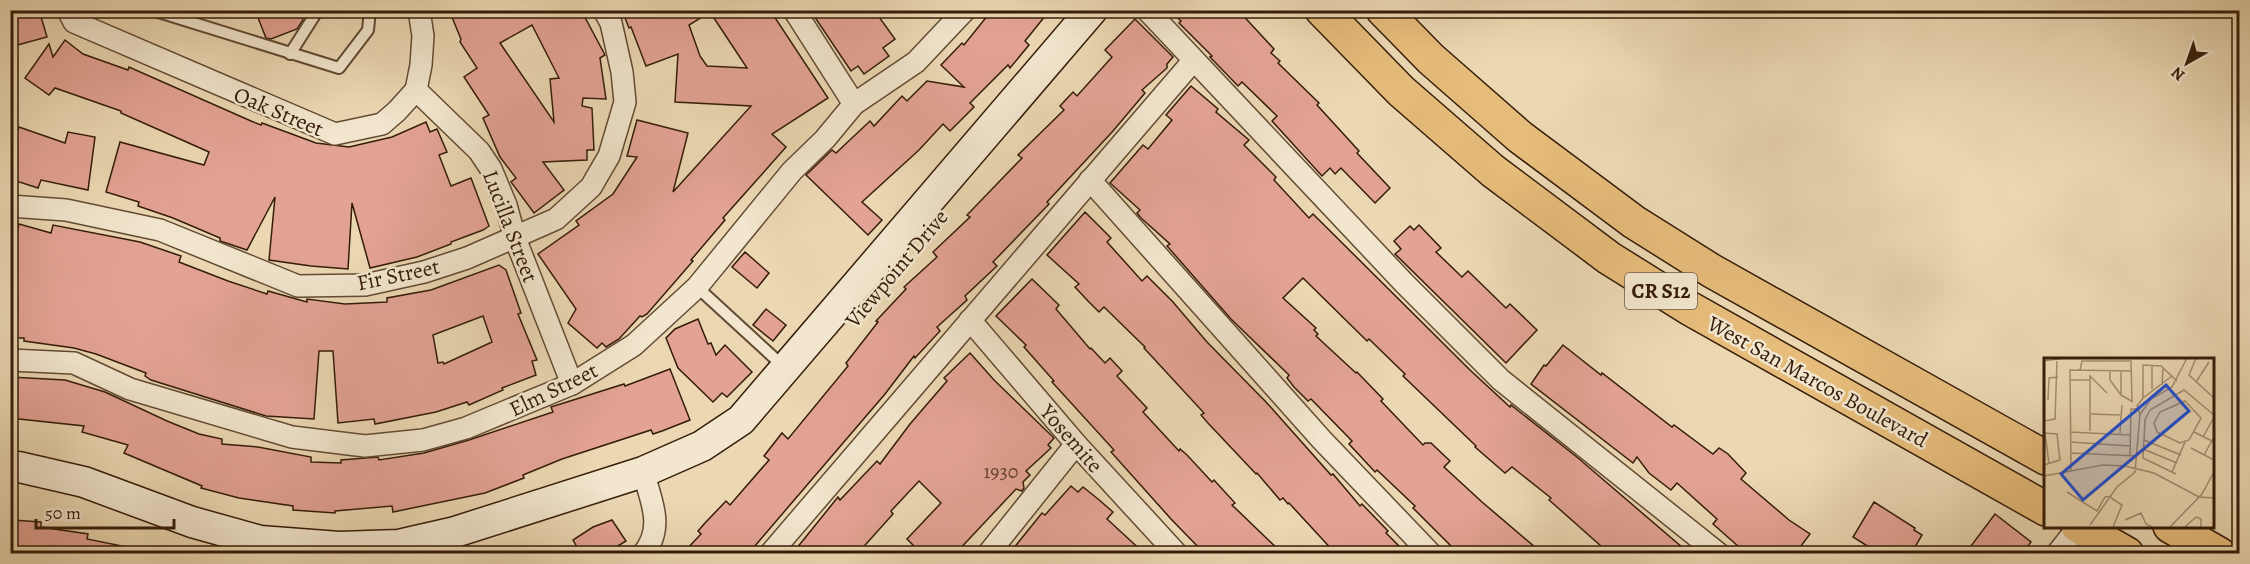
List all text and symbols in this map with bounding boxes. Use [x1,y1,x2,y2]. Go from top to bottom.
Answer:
north arrow [2157,33,2217,93]
text: N [2166,61,2190,86]
street label: Oak Street [229,80,328,144]
street label: Lucilla Street [475,166,545,287]
street label: Viewpoint Drive [838,203,955,335]
street label: Fir Street [354,252,442,298]
road number: CR S12 [1625,273,1697,309]
street label: West San Marcos Boulevard [1701,308,1933,455]
street label: Elm Street [504,356,603,424]
inset map [2044,358,2214,528]
street label: Yosemite [1032,397,1110,480]
house number: 1930 [984,458,1018,485]
scale bar [36,492,174,530]
text: 50 m [45,501,81,525]

